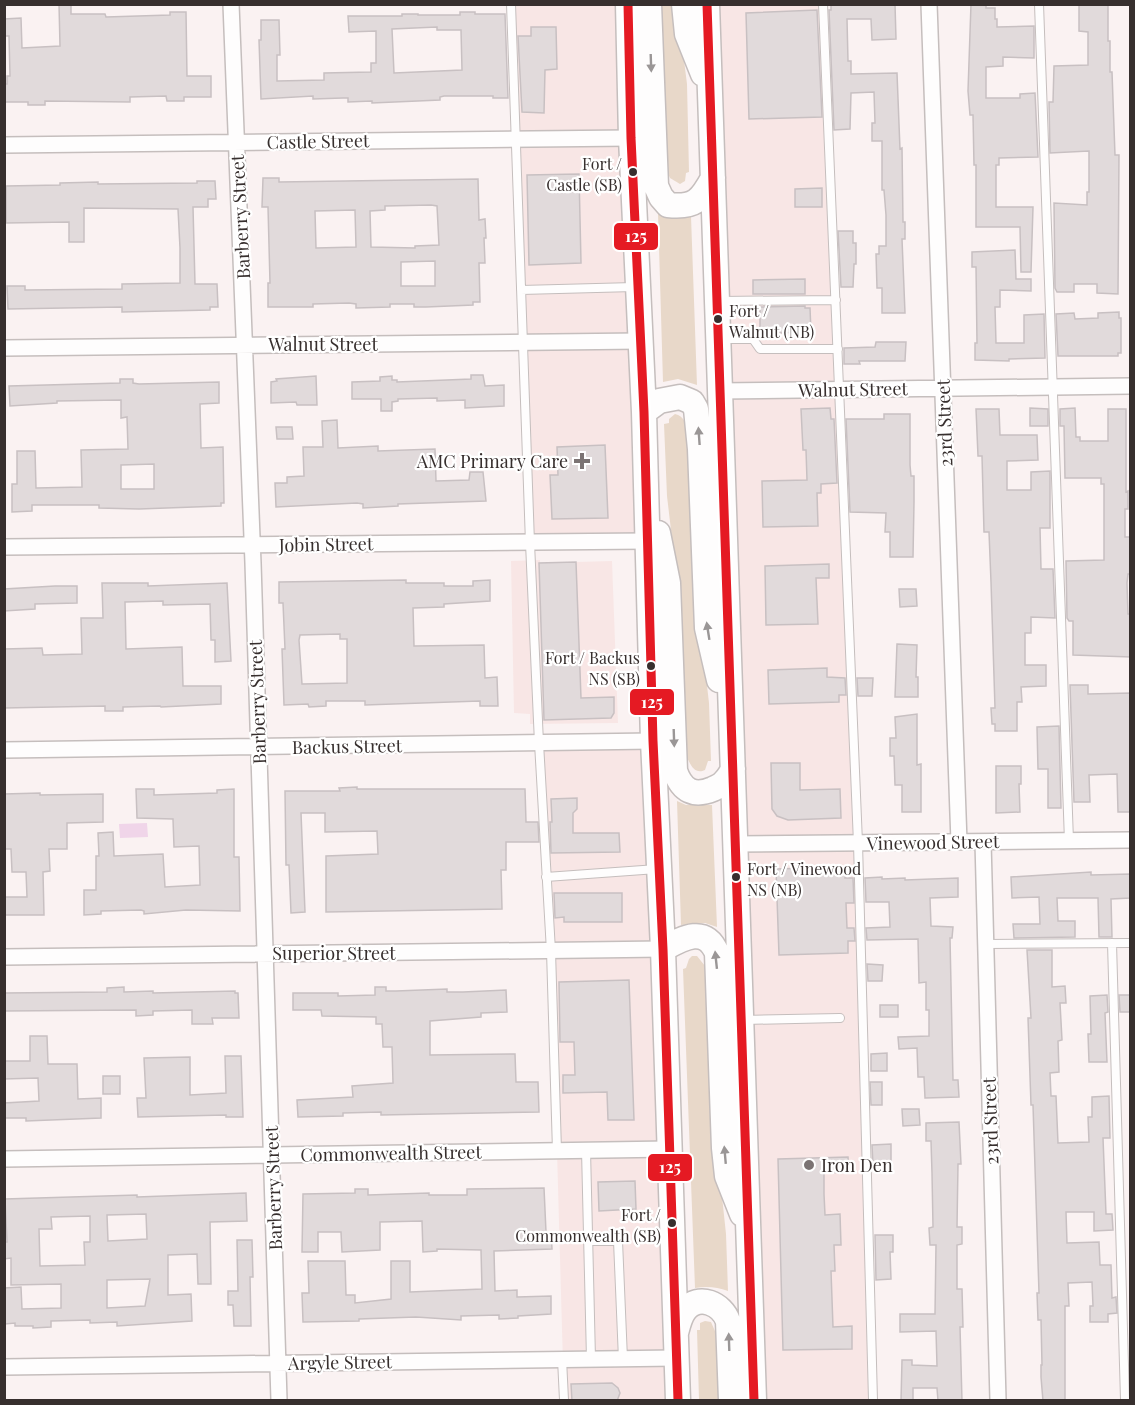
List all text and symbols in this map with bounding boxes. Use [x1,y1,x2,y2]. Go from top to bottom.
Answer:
one-way arrow [647,53,656,72]
street label: Castle Street [266,128,370,154]
place label: Fort / Castle (SB) [546,153,622,195]
street label: Barberry Street [225,154,255,280]
marker: Fort / Castle (SB) [627,166,639,178]
line badge: 125 [613,222,659,251]
text: 125 [625,225,647,246]
place label: Fort / Walnut (NB) [728,300,814,342]
marker: Fort / Walnut (NB) [712,313,724,325]
street label: Walnut Street [267,332,378,356]
street label: Walnut Street [797,376,909,402]
street label: 23rd Street [930,378,958,467]
one-way arrow [694,427,704,446]
place label: AMC Primary Care [416,449,568,473]
marker: AMC Primary Care [573,452,591,470]
street label: Jobin Street [278,531,374,557]
one-way arrow [704,621,713,640]
street label: Barberry Street [243,639,271,765]
place label: Fort / Backus NS (SB) [545,647,640,689]
marker: Fort / Backus NS (SB) [645,660,657,672]
line badge: 125 [629,688,675,716]
text: 125 [641,691,663,712]
one-way arrow [669,728,678,747]
street label: Backus Street [292,733,403,759]
street label: Vinewood Street [866,829,1000,855]
place label: Fort / Vinewood NS (NB) [747,858,861,900]
marker: Fort / Vinewood NS (NB) [730,871,742,883]
street label: Superior Street [272,941,396,965]
one-way arrow [712,950,721,969]
street label: 23rd Street [976,1076,1004,1165]
street label: Barberry Street [259,1125,287,1251]
street label: Commonwealth Street [300,1139,482,1167]
one-way arrow [720,1145,730,1164]
line badge: 125 [647,1153,693,1182]
place label: Iron Den [821,1153,893,1177]
text: 125 [659,1156,681,1177]
marker: Iron Den [802,1158,816,1172]
place label: Fort / Commonwealth (SB) [515,1204,661,1246]
marker: Fort / Commonwealth (SB) [666,1217,678,1229]
one-way arrow [725,1333,734,1352]
street label: Argyle Street [287,1349,393,1375]

